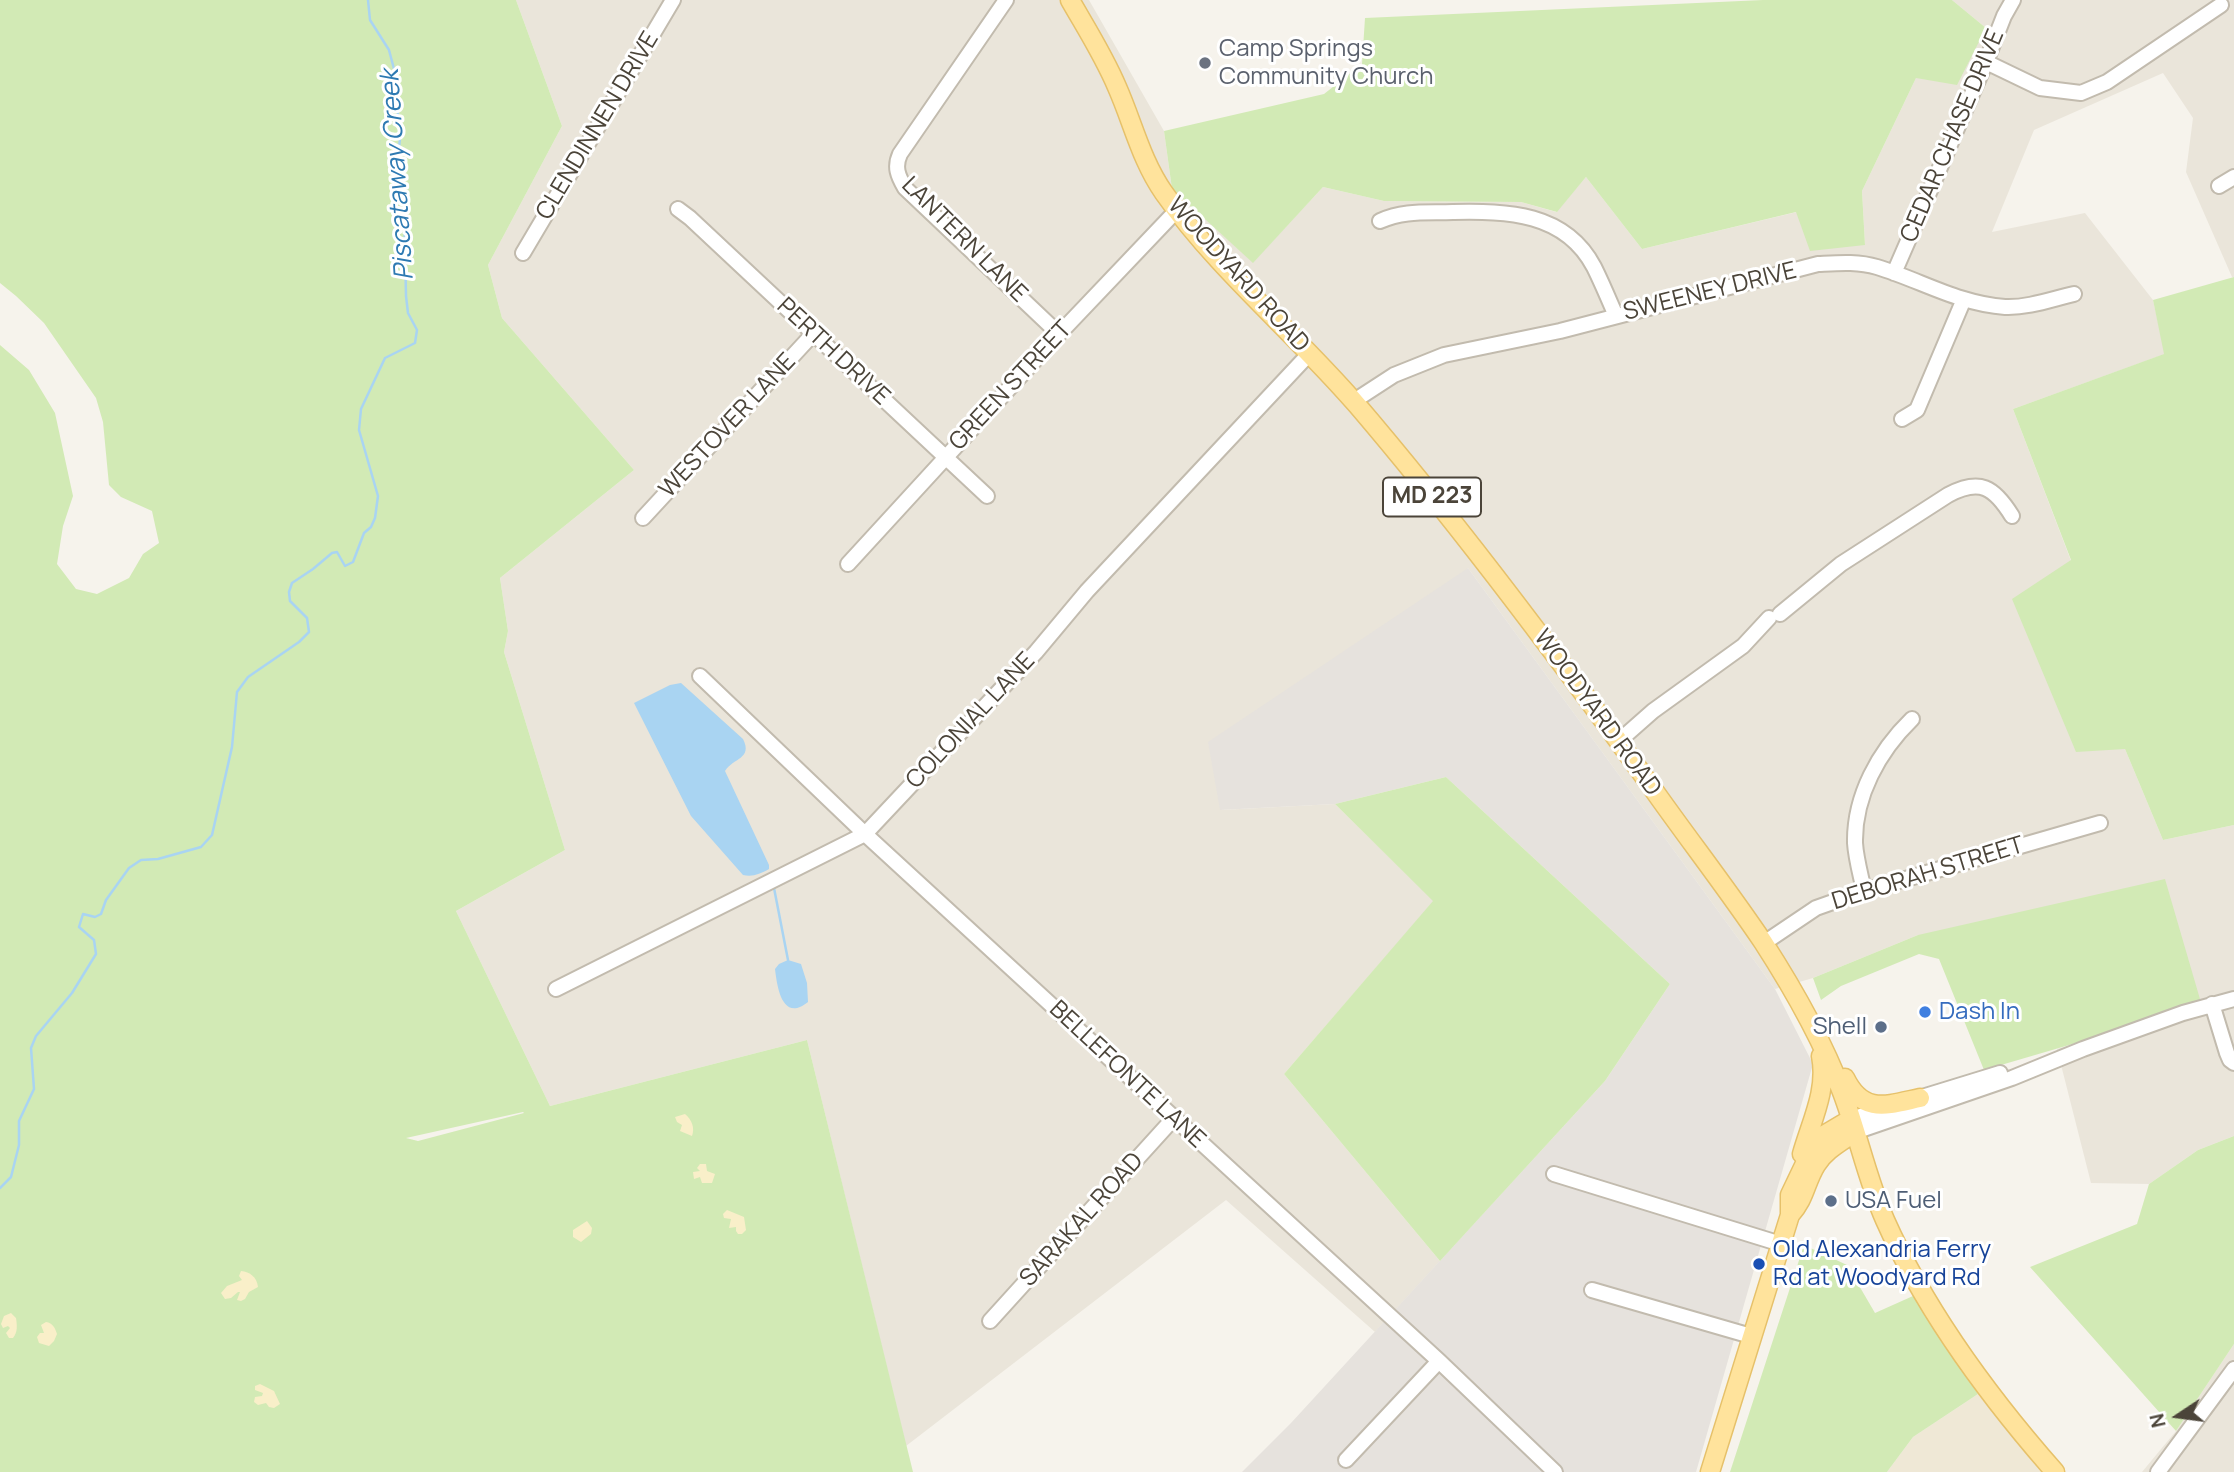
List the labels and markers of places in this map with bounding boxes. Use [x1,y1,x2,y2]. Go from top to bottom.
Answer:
place label: Camp Springs Community Church [1219,35,1434,91]
marker: Camp Springs Community Church [1197,55,1213,71]
place label: Dash In [1939,998,2020,1026]
marker: Dash In [1917,1004,1933,1020]
place label: Shell [1813,1013,1867,1041]
marker: Shell [1873,1019,1889,1035]
place label: USA Fuel [1845,1187,1942,1215]
marker: USA Fuel [1823,1193,1839,1209]
place label: Old Alexandria Ferry Rd at Woodyard Rd [1773,1236,1991,1292]
marker: Old Alexandria Ferry Rd at Woodyard Rd [1751,1256,1767,1272]

